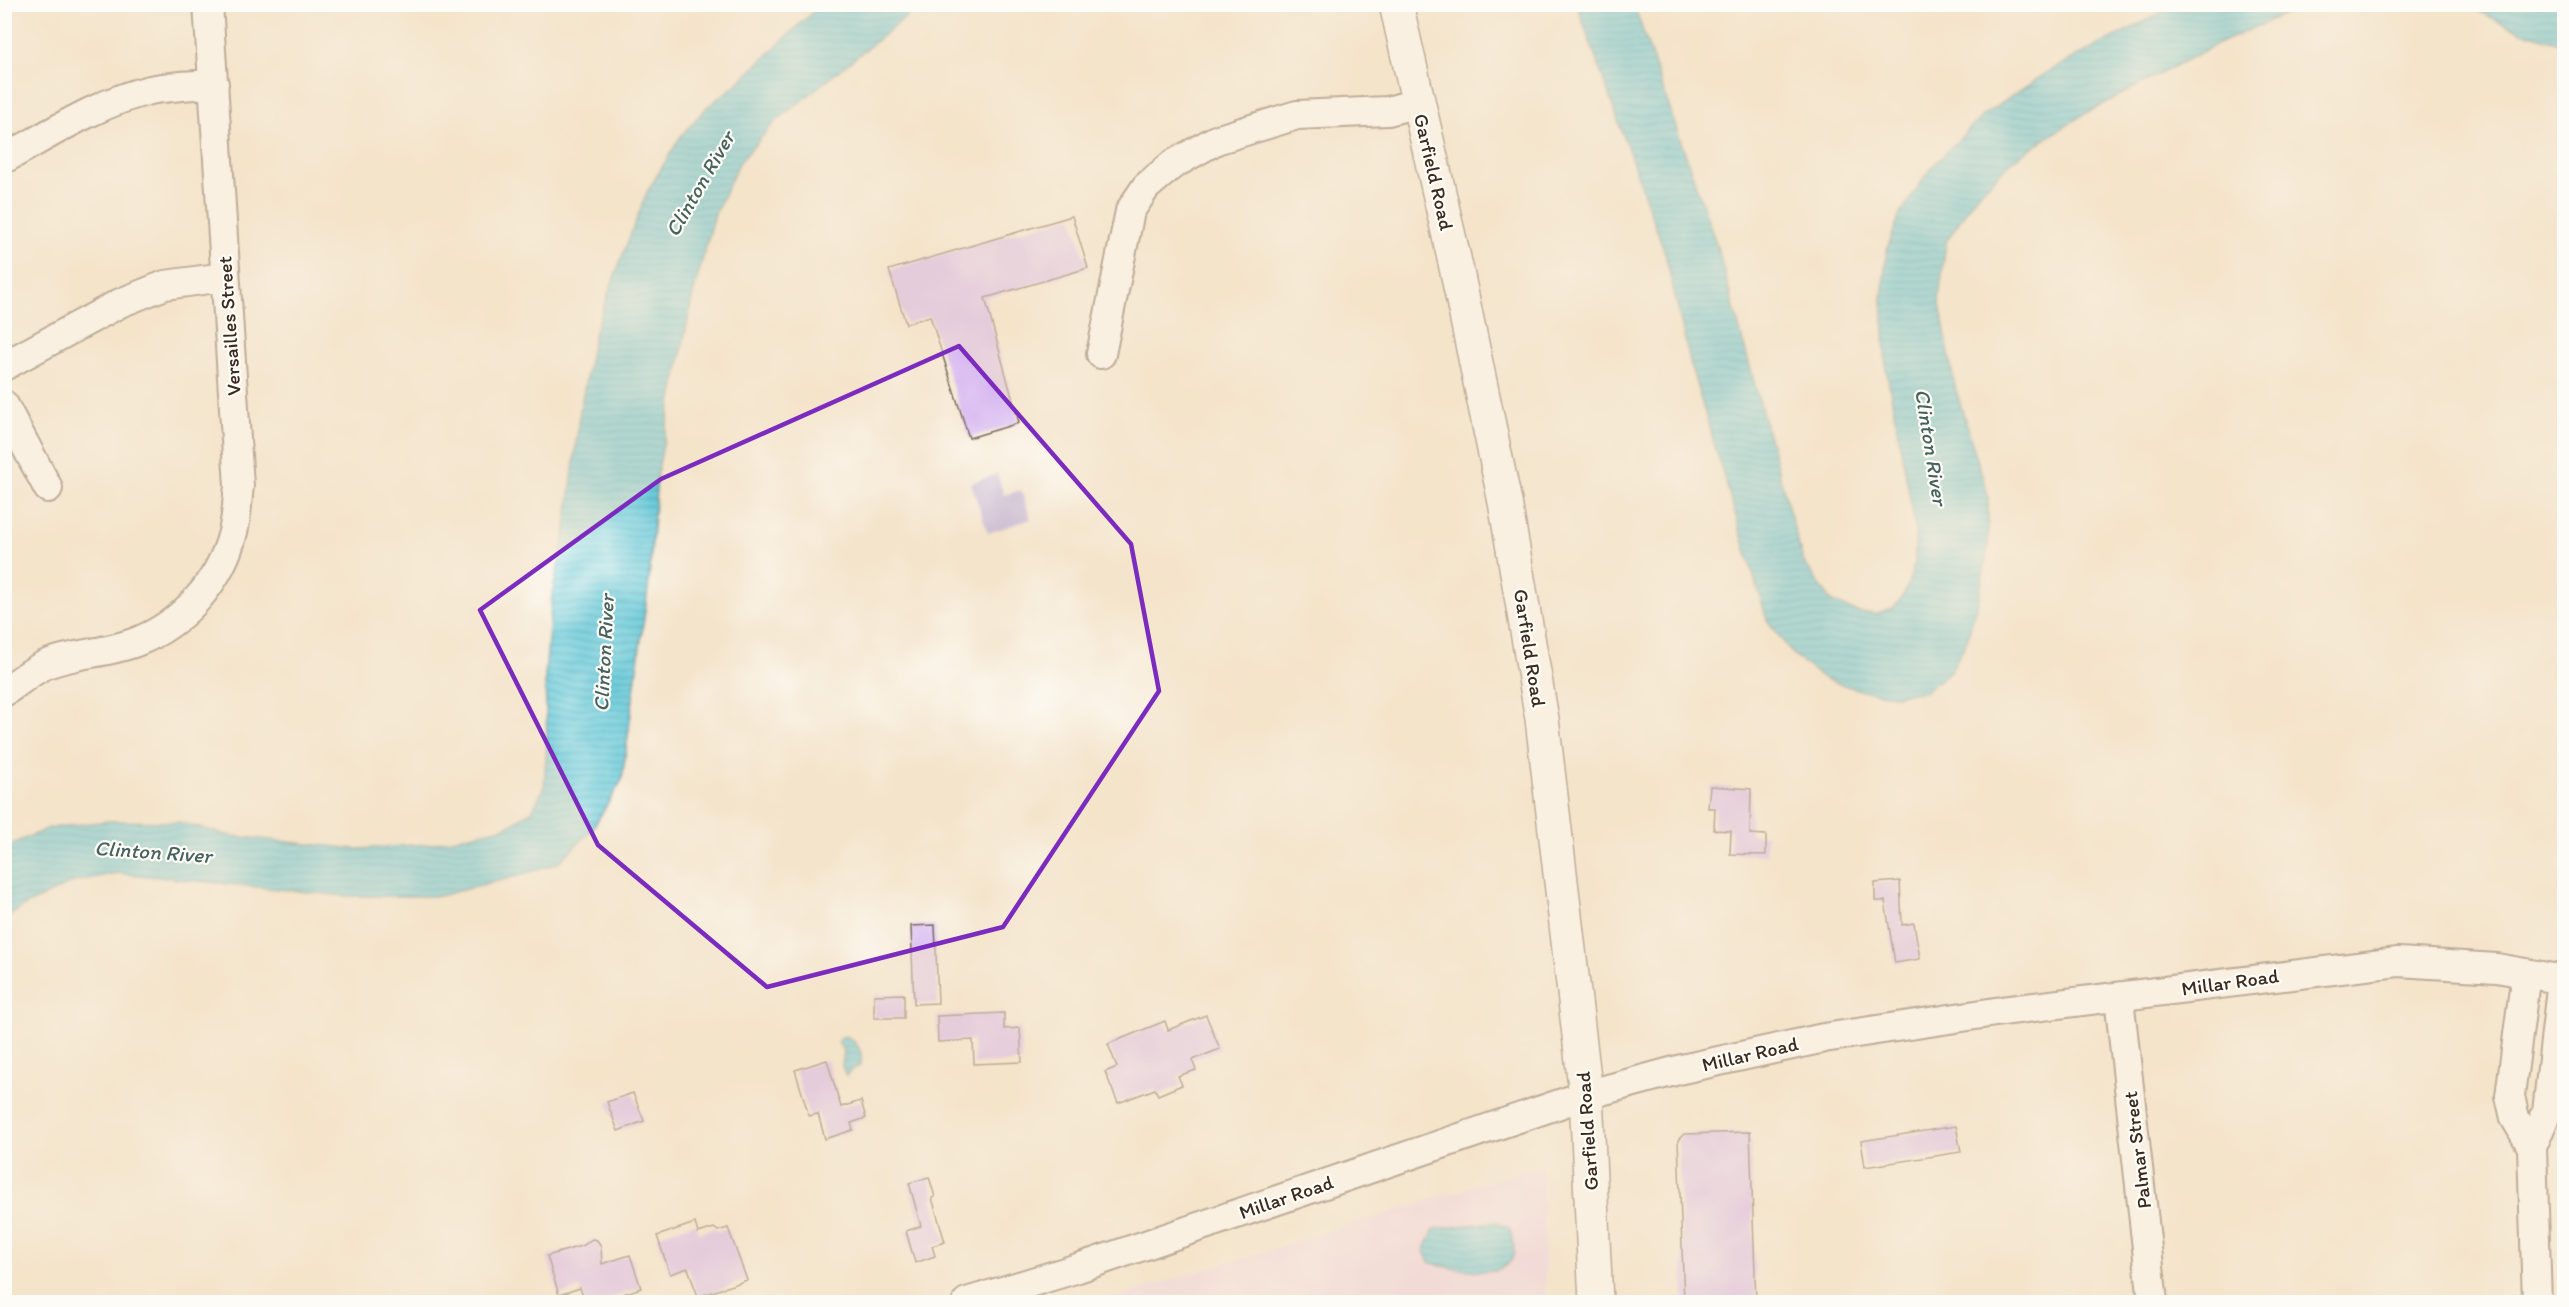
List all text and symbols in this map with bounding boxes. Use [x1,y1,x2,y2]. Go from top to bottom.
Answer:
street label: Garfield Road [1409,111,1459,233]
water label: Clinton River [659,124,741,241]
street label: Versailles Street [212,255,246,397]
water label: Clinton River [1910,387,1953,509]
street label: Garfield Road [1509,587,1551,709]
water label: Clinton River [588,591,619,712]
water label: Clinton River [94,835,215,868]
street label: Millar Road [2180,963,2280,1001]
street label: Millar Road [1699,1031,1801,1077]
street label: Garfield Road [1571,1071,1603,1191]
street label: Palmar Street [2118,1090,2156,1210]
street label: Millar Road [1236,1170,1336,1224]

